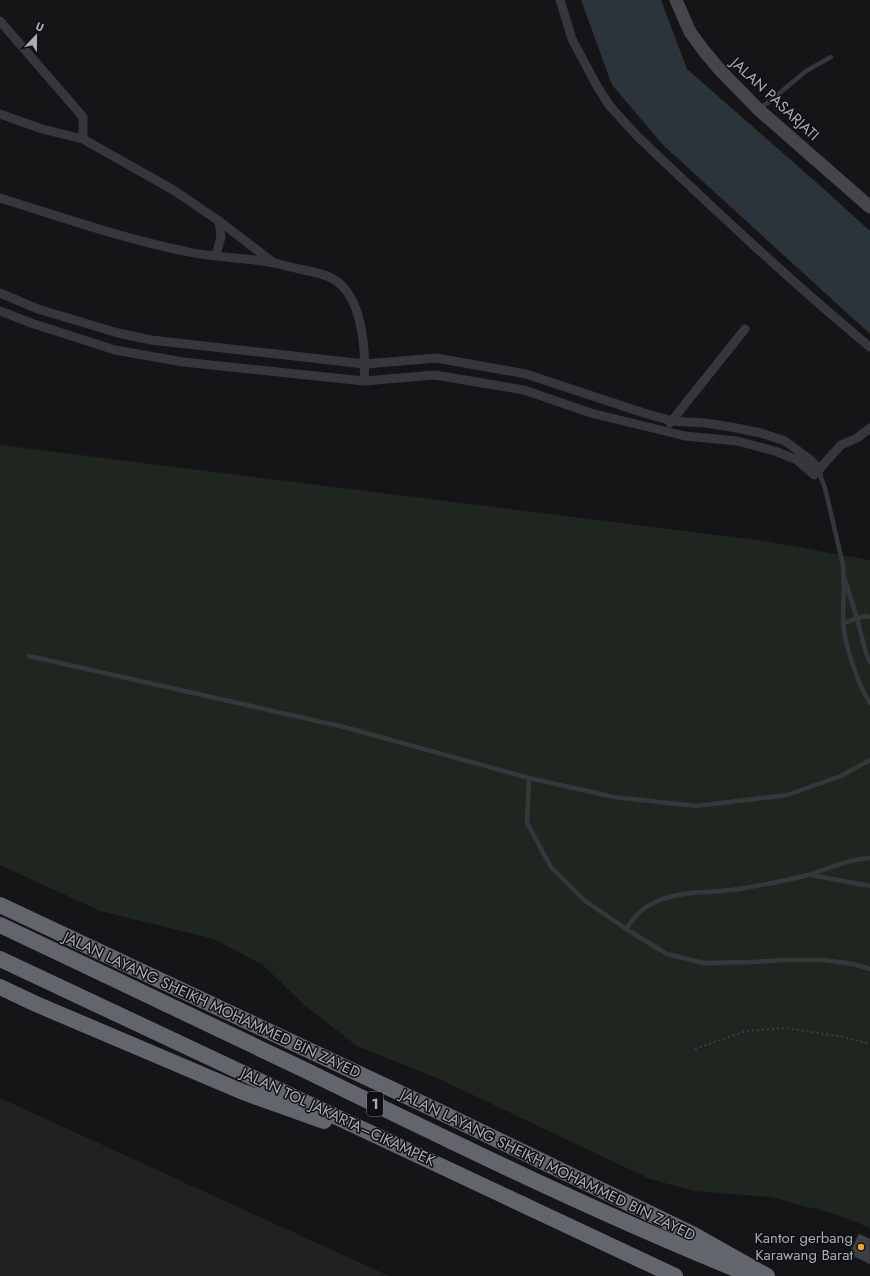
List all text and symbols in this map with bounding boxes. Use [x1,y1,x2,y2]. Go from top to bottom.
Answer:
north arrow [16,16,56,56]
text: U [33,18,46,36]
street label: JALAN PASARJATI [725,51,824,146]
street label: JALAN LAYANG SHEIKH MOHAMMED BIN ZAYED [58,925,364,1084]
street label: JALAN TOL JAKARTA–CIKAMPEK [235,1061,439,1172]
street label: JALAN LAYANG SHEIKH MOHAMMED BIN ZAYED [395,1083,699,1246]
road number: 1 [367,1092,383,1116]
place label: Kantor gerbang Karawang Barat [754,1227,853,1266]
marker: Kantor gerbang Karawang Barat [856,1242,866,1252]

